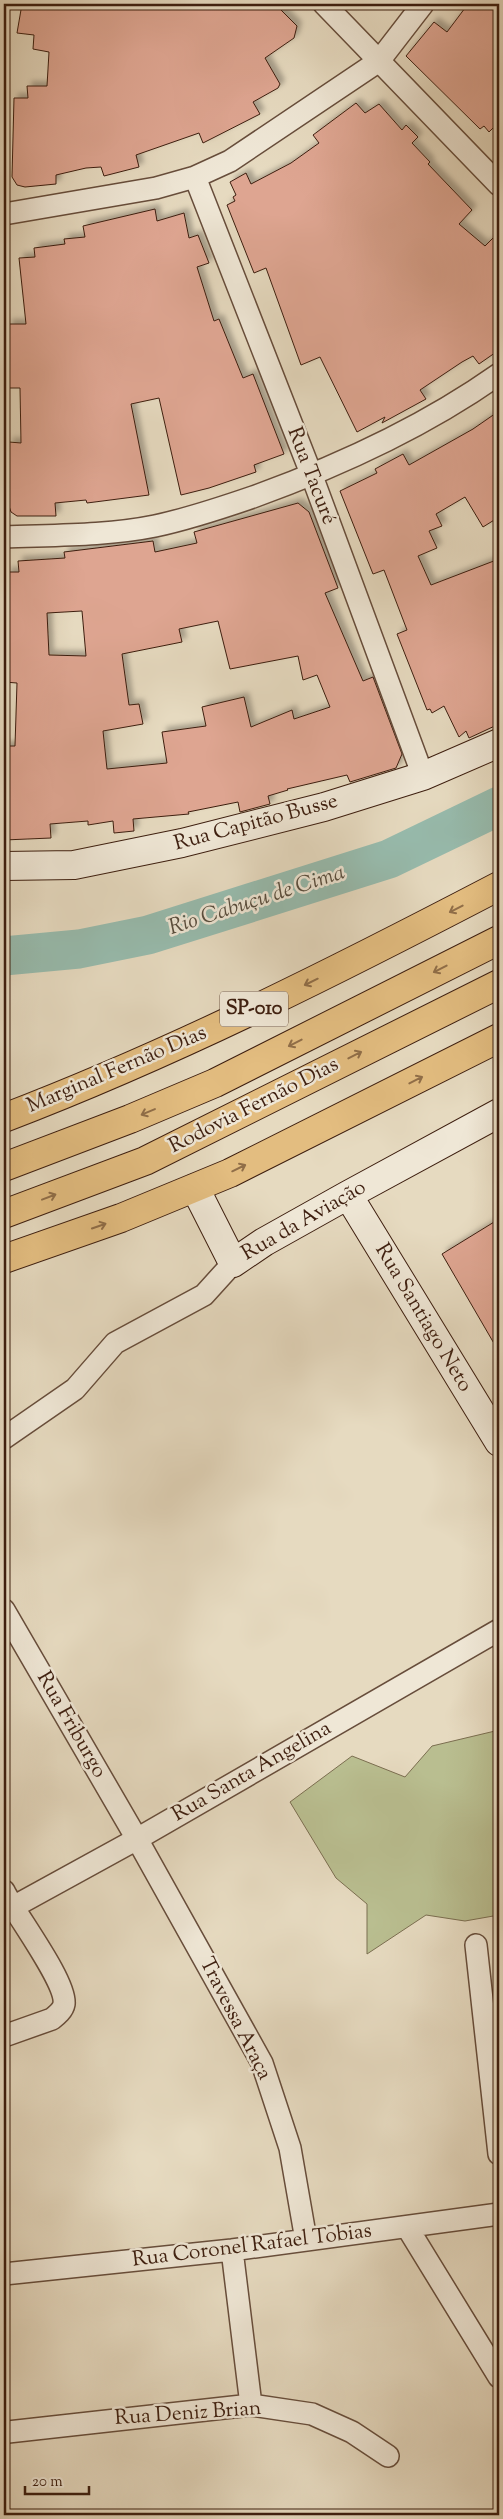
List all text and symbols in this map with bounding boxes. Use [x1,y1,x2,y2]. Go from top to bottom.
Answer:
street label: Rua Tacuré [279,423,343,529]
street label: Rua Capitão Busse [171,787,341,859]
water label: Rio Cabuçu de Cima [165,857,349,945]
one-way arrow [449,905,464,914]
one-way arrow [433,965,448,975]
one-way arrow [304,978,319,987]
road number: SP-010 [220,992,288,1026]
street label: Marginal Fernão Dias [23,1019,211,1121]
one-way arrow [288,1039,303,1048]
street label: Rodovia Fernão Dias [164,1050,344,1162]
one-way arrow [348,1050,363,1060]
one-way arrow [408,1075,423,1084]
one-way arrow [141,1107,156,1117]
one-way arrow [232,1163,247,1173]
street label: Rua da Aviação [236,1173,372,1269]
one-way arrow [41,1192,56,1201]
one-way arrow [91,1220,107,1230]
street label: Rua Santiago Neto [367,1238,479,1398]
street label: Rua Friburgo [28,1666,114,1784]
street label: Rua Santa Angelina [167,1714,337,1830]
street label: Travessa Araça [191,1952,279,2086]
street label: Rua Coronel Rafael Tobias [131,2216,373,2276]
street label: Rua Deniz Brian [114,2394,262,2434]
scale bar [25,2464,89,2496]
text: 20 m [32,2472,63,2493]

